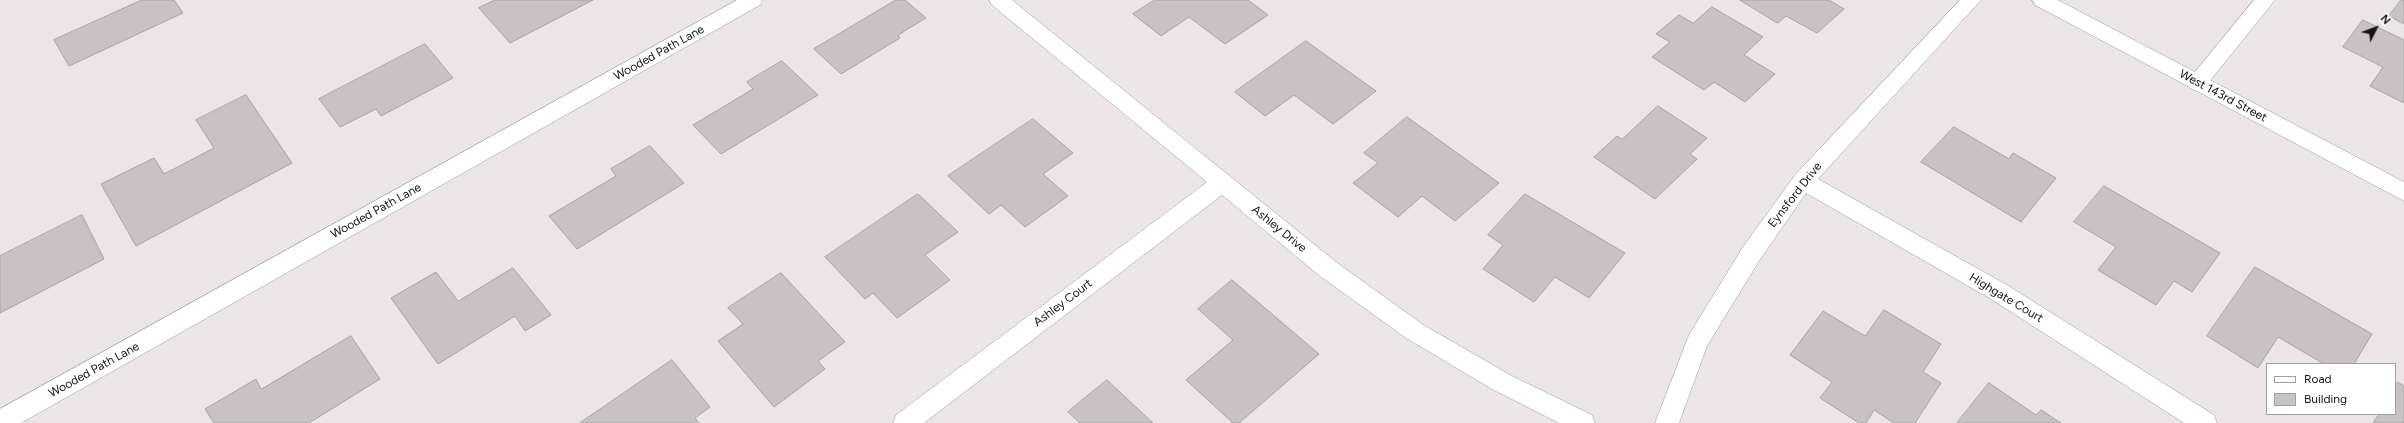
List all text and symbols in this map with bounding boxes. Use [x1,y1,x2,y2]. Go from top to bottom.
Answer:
north arrow [2356,8,2396,48]
text: N [2378,12,2393,27]
street label: Wooded Path Lane [611,22,707,84]
street label: West 143rd Street [2177,67,2269,125]
street label: Eynsford Drive [1765,159,1825,231]
street label: Wooded Path Lane [328,180,424,242]
street label: Ashley Drive [1249,202,1309,256]
street label: Highgate Court [1966,270,2046,326]
street label: Ashley Court [1031,276,1095,330]
street label: Wooded Path Lane [46,339,142,401]
legend [2266,363,2396,415]
text: Road [2304,372,2332,386]
text: Building [2304,392,2347,406]

